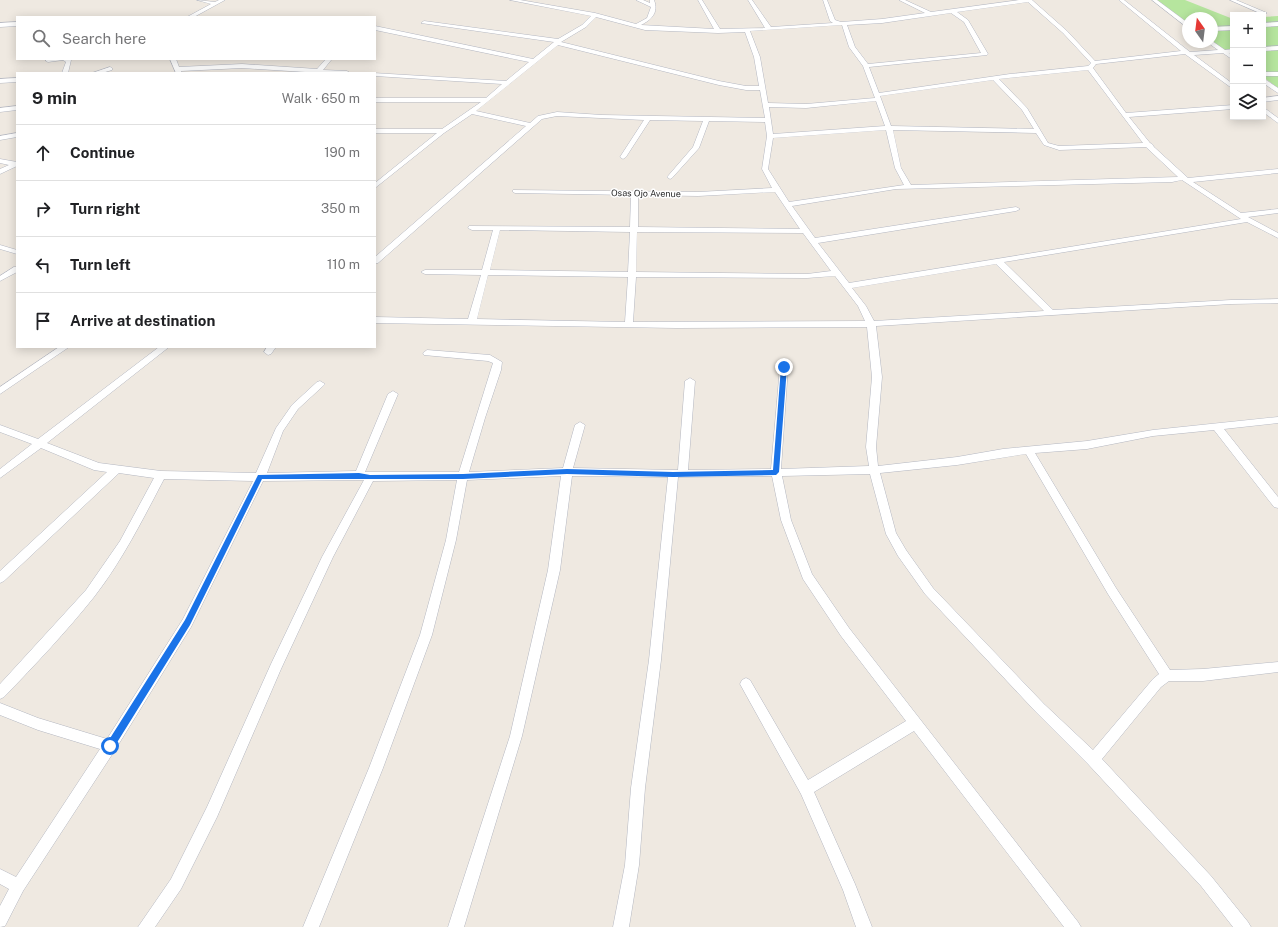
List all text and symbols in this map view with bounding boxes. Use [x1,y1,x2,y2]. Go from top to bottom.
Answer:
north arrow [1182,12,1218,48]
map controls [1230,12,1266,120]
button: + [1230,12,1266,48]
search box [16,16,376,60]
icon: search [30,27,52,49]
text: Search here [62,30,146,47]
button: − [1230,48,1266,84]
button: layers [1230,84,1266,120]
text: 9 min [32,88,77,108]
text: Walk · 650 m [282,91,360,106]
icon: ahead [32,142,54,164]
text: Continue [70,144,135,161]
text: 190 m [324,145,360,160]
street label: Osas Ojo Avenue [611,187,681,199]
icon: right [32,198,54,220]
text: Turn right [70,200,140,217]
text: 350 m [321,201,360,216]
icon: left [32,254,54,276]
text: Turn left [70,256,131,273]
text: 110 m [327,257,360,272]
icon: arrive [32,310,54,332]
text: Arrive at destination [70,312,215,329]
route end [775,358,793,376]
route start [101,737,119,755]

